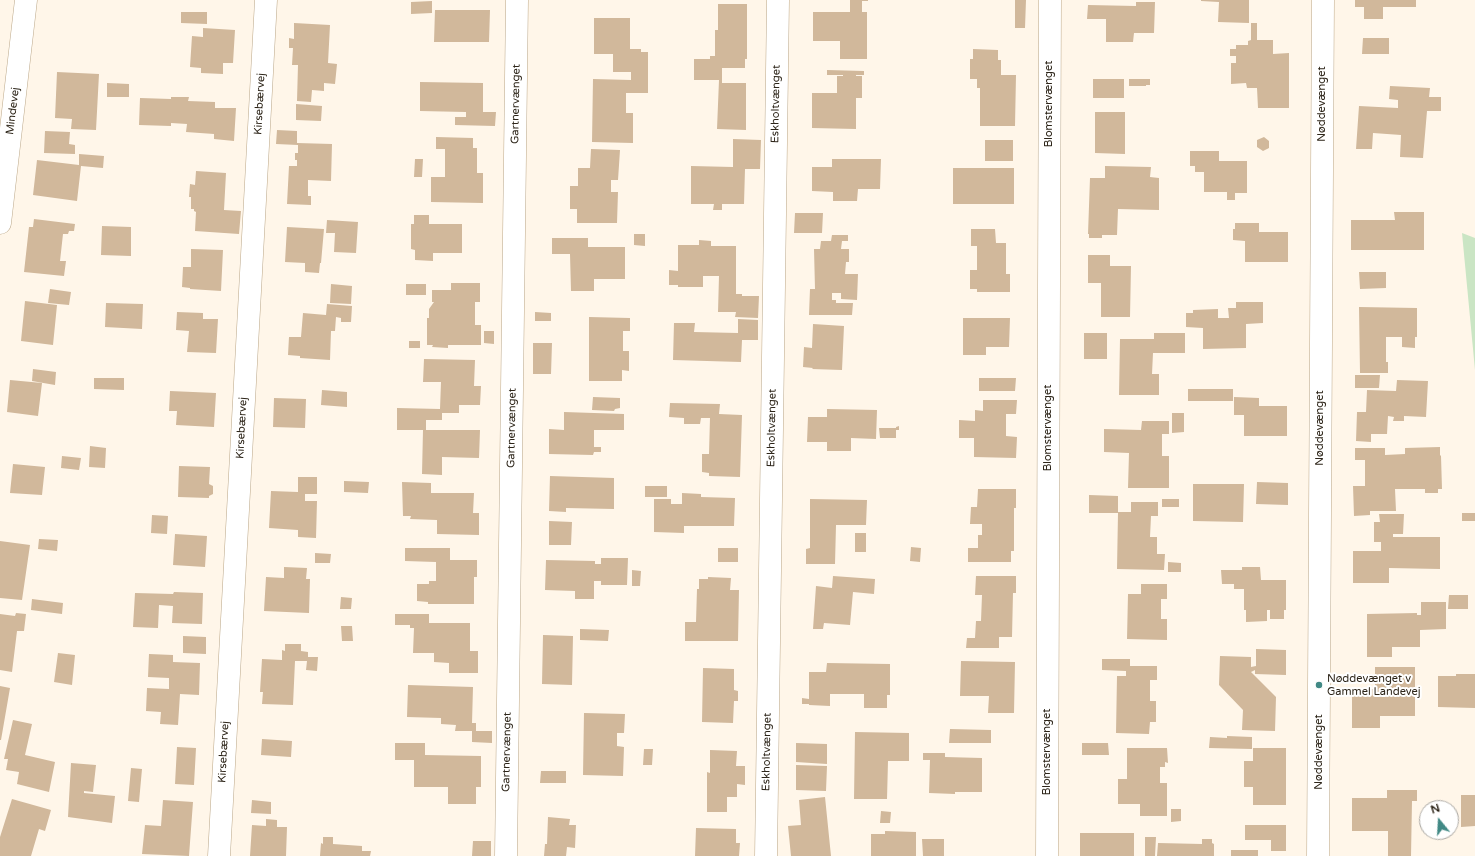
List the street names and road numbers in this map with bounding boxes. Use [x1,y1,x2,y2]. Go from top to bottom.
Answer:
street label: Blomstervænget [1042,61,1056,147]
street label: Gartnervænget [509,64,523,144]
street label: Eskholtvænget [769,65,783,143]
street label: Nøddevænget [1315,66,1329,142]
street label: Kirsebærvej [252,73,268,135]
street label: Mindevej [4,86,22,136]
street label: Blomstervænget [1041,385,1055,471]
street label: Gartnervænget [505,388,519,468]
street label: Eskholtvænget [765,389,779,467]
street label: Nøddevænget [1313,390,1327,466]
street label: Kirsebærvej [234,397,250,459]
street label: Blomstervænget [1040,709,1054,795]
street label: Gartnervænget [500,712,514,792]
street label: Eskholtvænget [760,713,774,791]
street label: Nøddevænget [1312,714,1326,790]
street label: Kirsebærvej [216,721,232,783]

